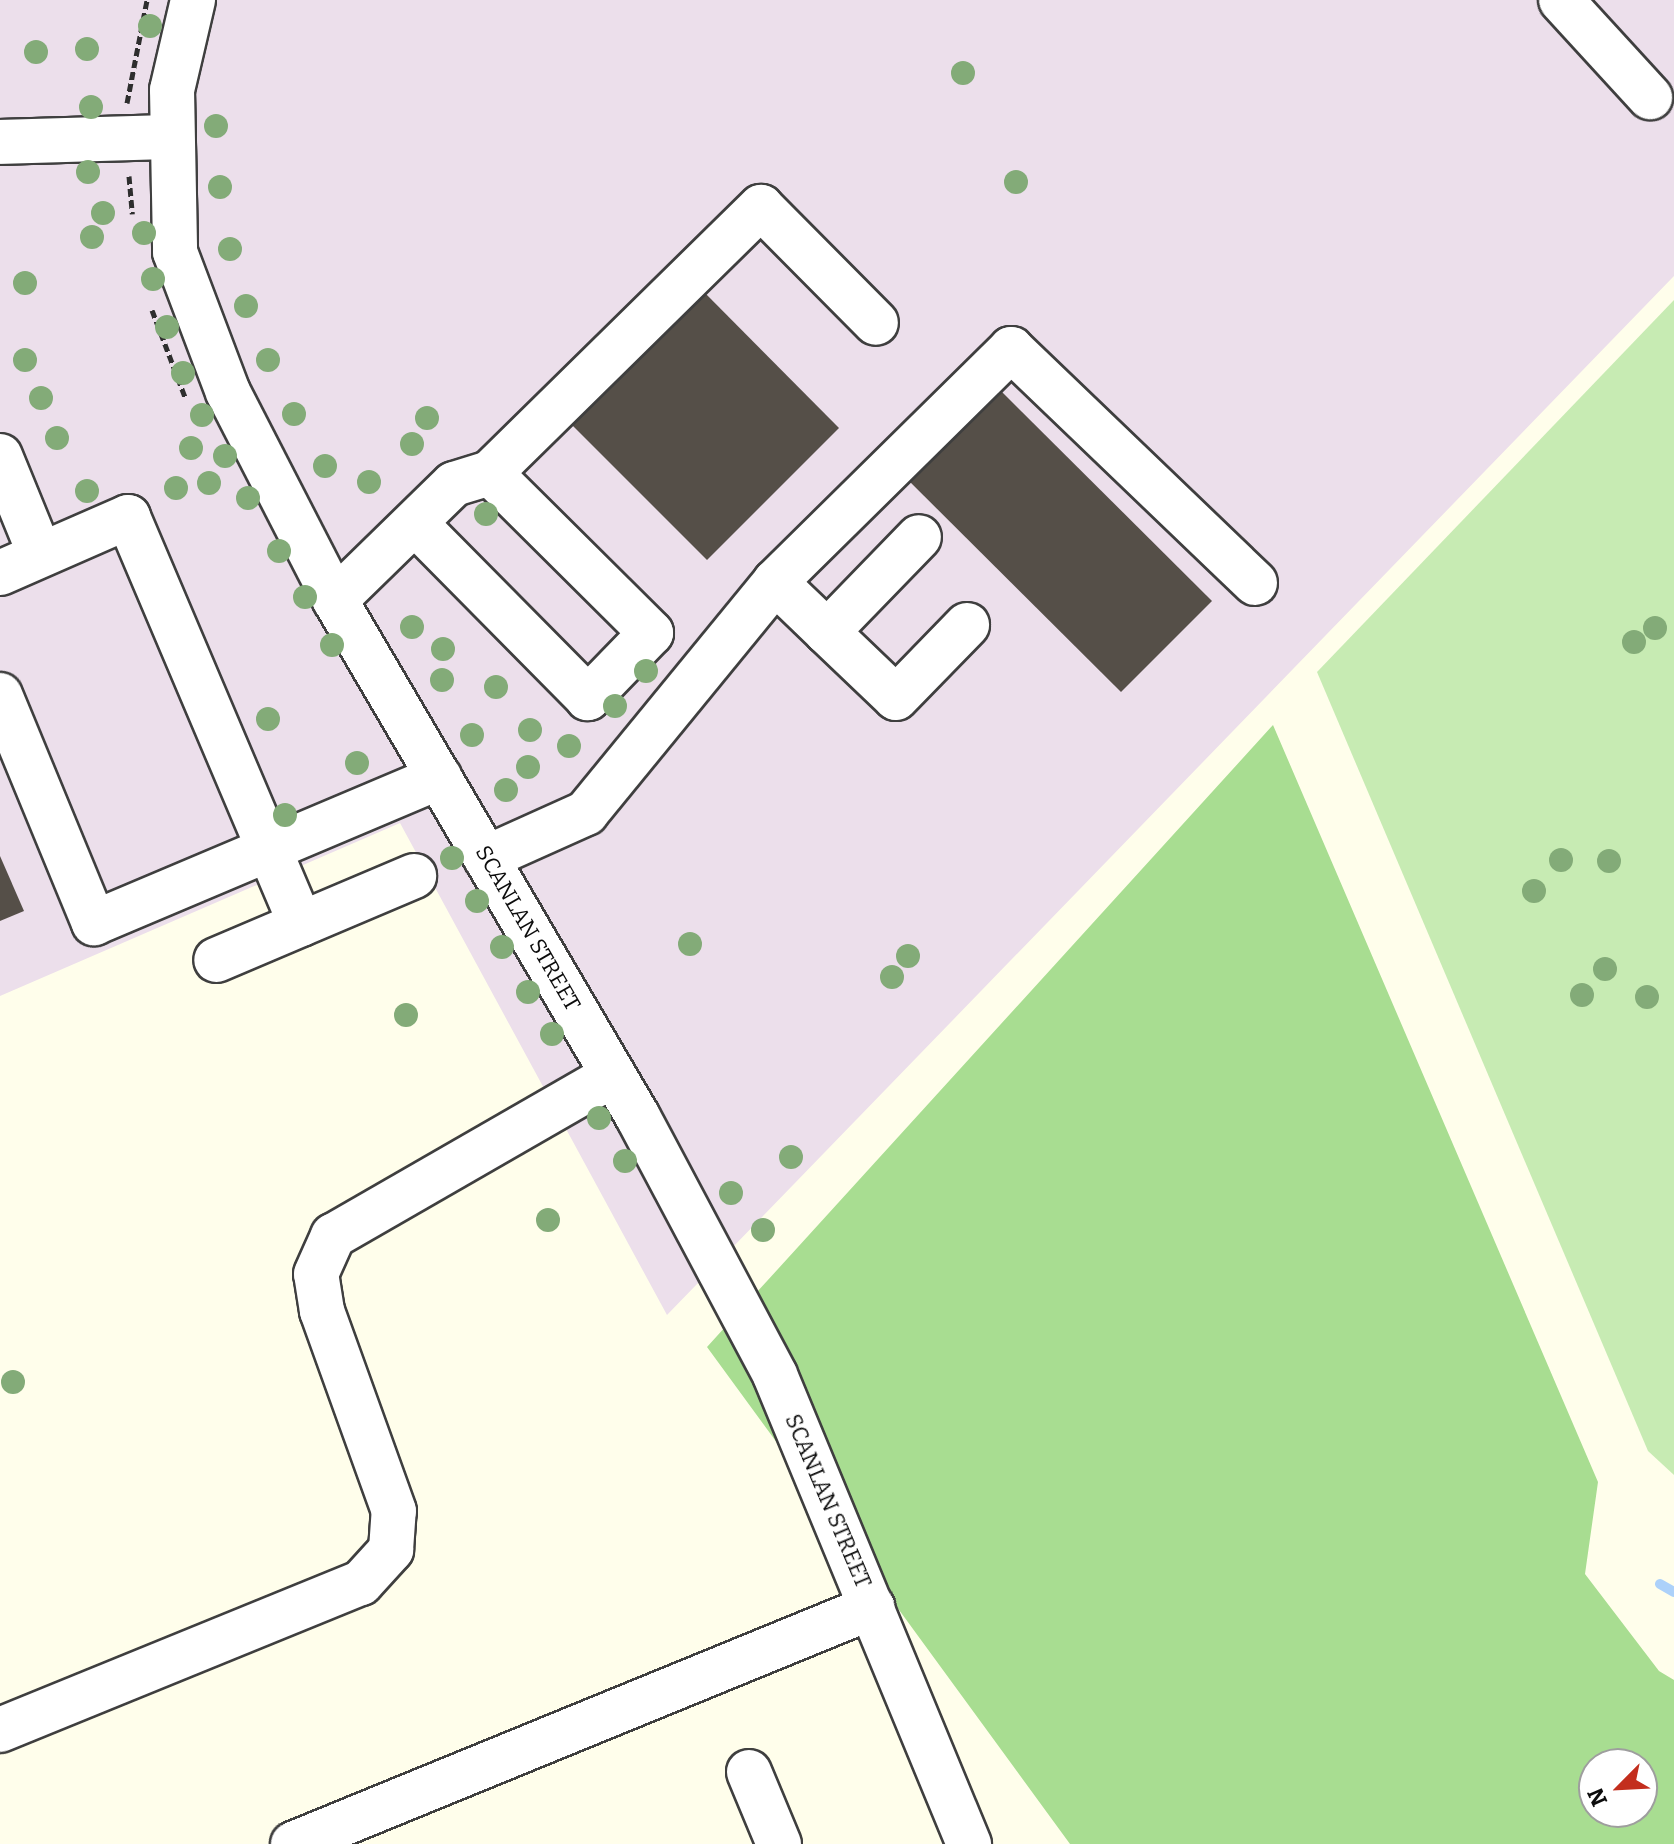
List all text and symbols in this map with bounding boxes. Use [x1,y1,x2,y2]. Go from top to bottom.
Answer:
street label: SCANLAN STREET [470,841,586,1015]
street label: SCANLAN STREET [779,1410,877,1592]
north arrow [1578,1748,1658,1828]
text: N [1582,1784,1613,1810]

